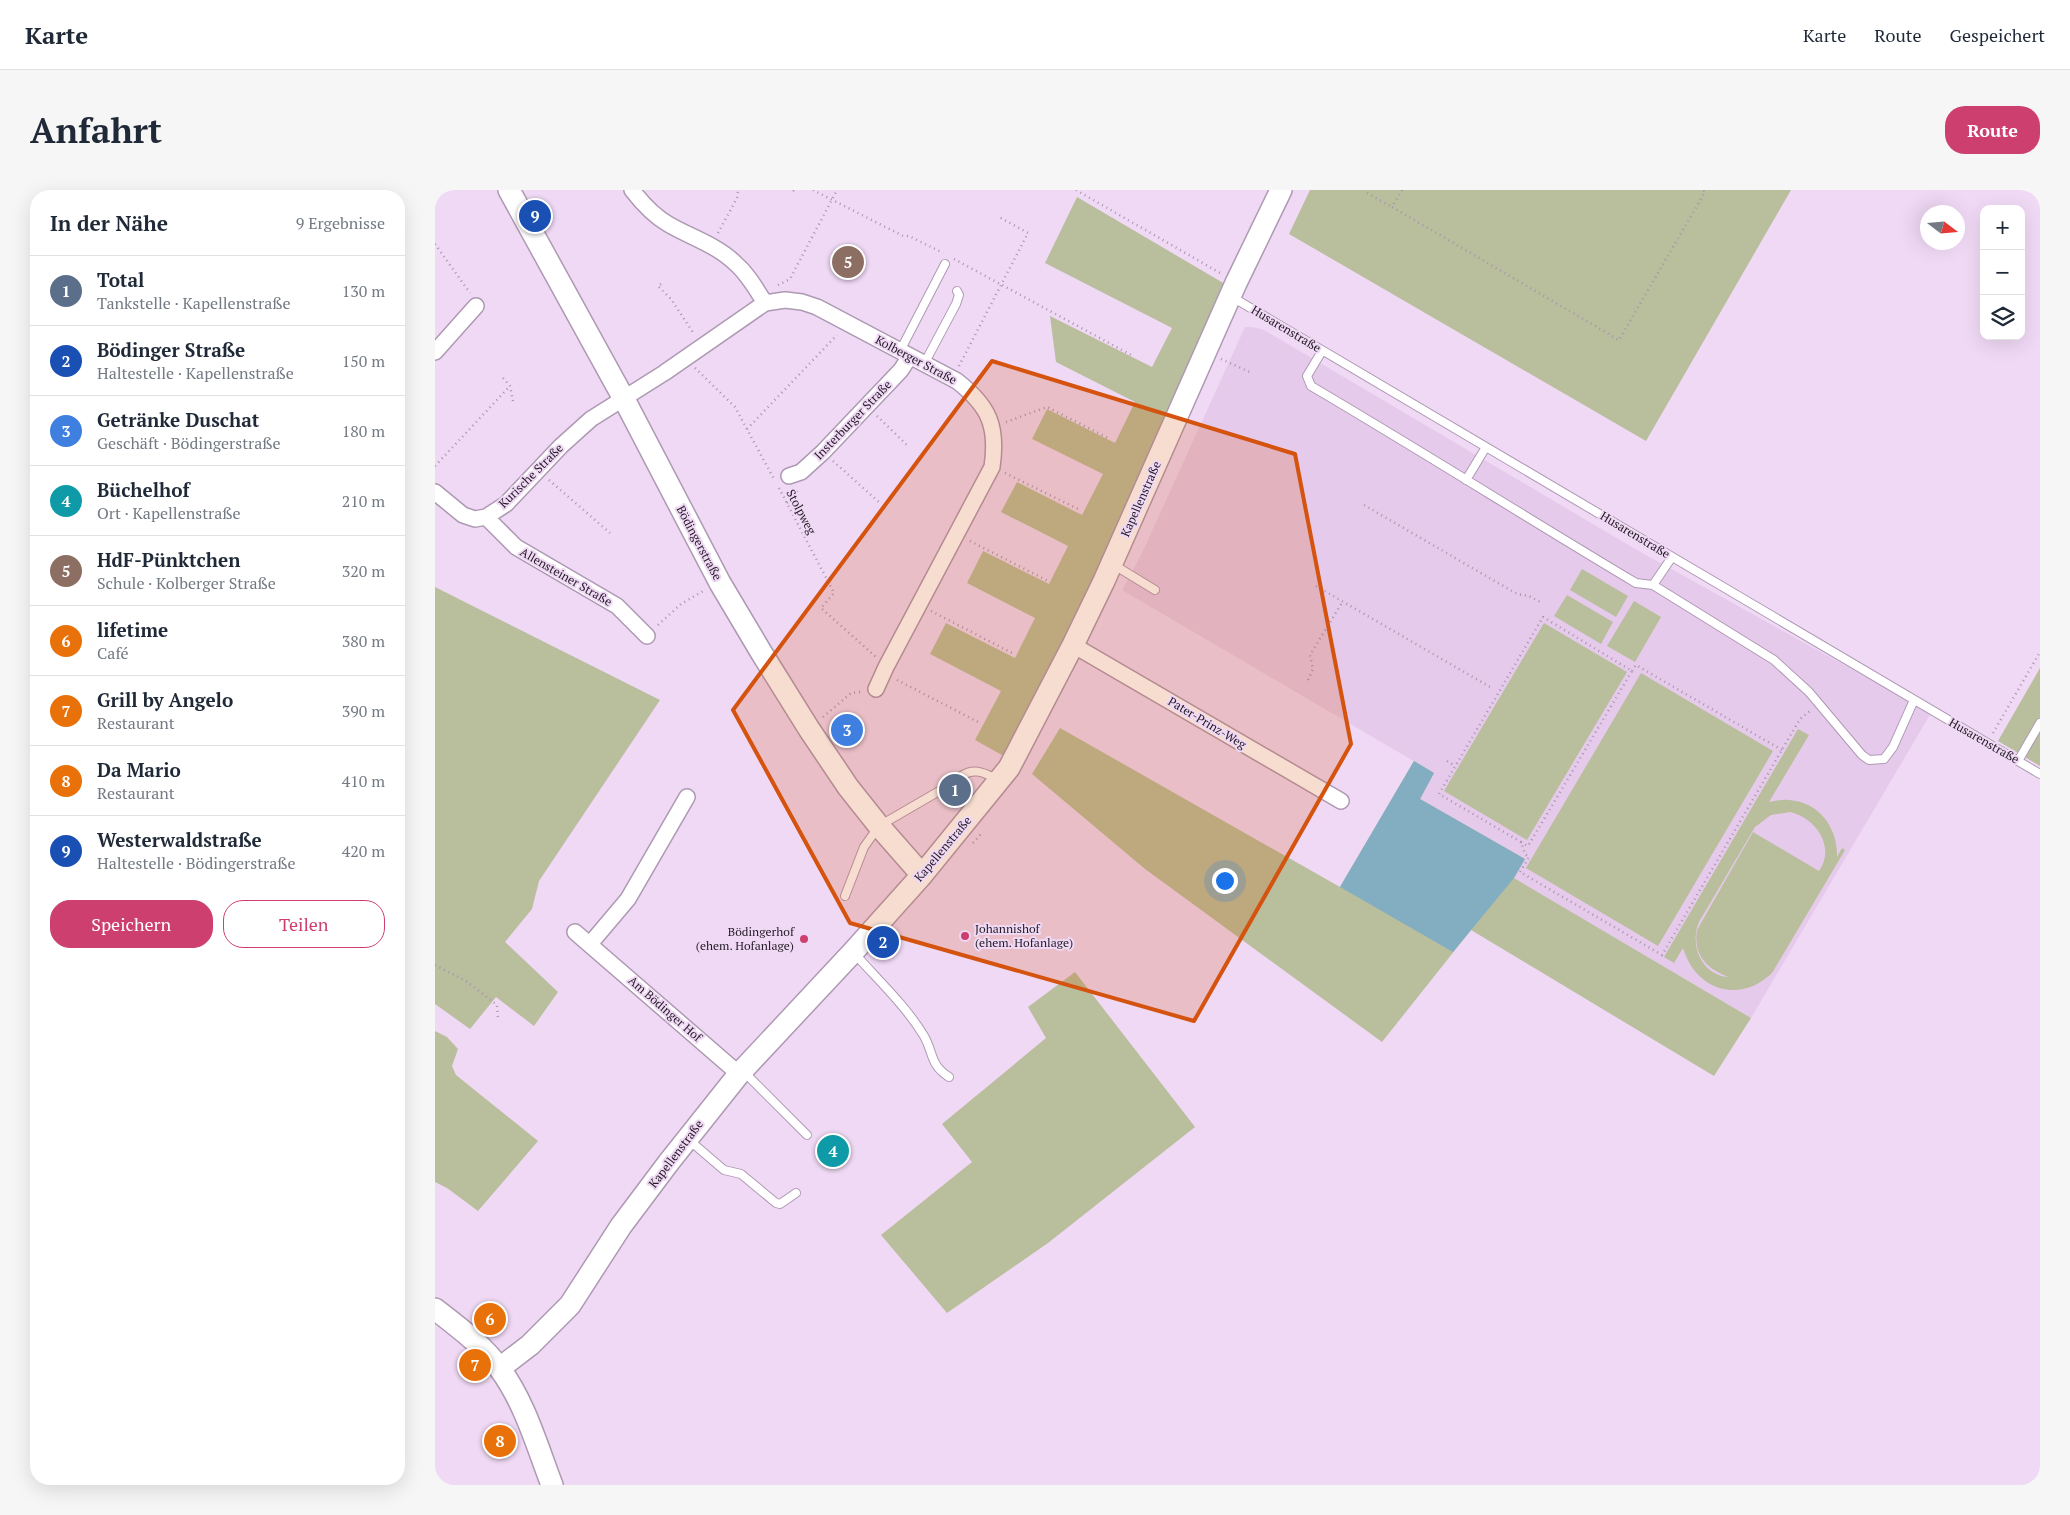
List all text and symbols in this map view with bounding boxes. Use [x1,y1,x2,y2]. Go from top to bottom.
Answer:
text: Karte [25,19,88,51]
text: Karte [1803,23,1846,47]
text: Route [1874,23,1922,47]
text: Gespeichert [1950,23,2045,47]
button: Route [1945,106,2040,154]
text: Anfahrt [30,107,162,153]
pin: 9 [519,197,551,235]
north arrow [1920,205,1965,250]
map controls [1980,205,2025,340]
button: + [1980,205,2025,250]
text: In der Nähe [50,209,168,237]
text: 9 Ergebnisse [296,212,385,234]
pin: 5 [832,243,864,281]
button: − [1980,250,2025,295]
text: Total [97,267,144,292]
text: 1 [61,280,71,302]
text: 130 m [342,280,385,302]
text: Tankstelle · Kapellenstraße [97,292,291,314]
button: layers [1980,295,2025,340]
street label: Husarenstraße [1249,302,1324,355]
street label: Kolberger Straße [873,332,959,387]
text: Bödinger Straße [97,337,245,362]
text: 2 [61,350,71,372]
text: 150 m [342,350,385,372]
text: Haltestelle · Kapellenstraße [97,362,294,384]
street label: Insterburger Straße [811,377,894,463]
text: Getränke Duschat [97,407,259,432]
text: 3 [61,420,71,442]
text: 180 m [342,420,385,442]
text: Geschäft · Bödingerstraße [97,432,281,454]
street label: Kurische Straße [495,440,566,511]
street label: Kapellenstraße [1117,459,1164,539]
text: Büchelhof [97,477,190,502]
street label: Stolpweg [783,487,820,537]
text: 4 [61,490,71,512]
text: 210 m [342,490,385,512]
text: Ort · Kapellenstraße [97,502,241,524]
street label: Bödingerstraße [673,503,725,583]
street label: Husarenstraße [1598,508,1673,561]
street label: Allensteiner Straße [518,544,615,609]
text: HdF-Pünktchen [97,547,240,572]
text: 5 [61,560,71,582]
text: 320 m [342,560,385,582]
text: Schule · Kolberger Straße [97,572,276,594]
text: lifetime [97,617,168,642]
text: 6 [61,630,71,652]
text: 380 m [342,630,385,652]
text: Café [97,642,129,664]
text: Grill by Angelo [97,687,233,712]
street label: Pater-Prinz-Weg [1166,693,1250,752]
text: 7 [61,700,71,722]
text: 390 m [342,700,385,722]
pin: 3 [831,711,863,749]
text: Restaurant [97,712,175,734]
street label: Husarenstraße [1946,714,2022,767]
text: Da Mario [97,757,181,782]
text: 8 [61,770,71,792]
text: 410 m [342,770,385,792]
pin: 1 [939,771,971,809]
text: Restaurant [97,782,175,804]
street label: Kapellenstraße [911,813,974,885]
text: Westerwaldstraße [97,827,262,852]
text: 9 [61,840,71,862]
text: 420 m [342,840,385,862]
text: Haltestelle · Bödingerstraße [97,852,296,874]
your location [1212,868,1238,894]
button: Speichern [50,900,213,948]
button: Teilen [223,900,385,948]
place label: Johannishof (ehem. Hofanlage) [975,921,1073,950]
pin: 2 [867,923,899,961]
place label: Bödingerhof (ehem. Hofanlage) [696,924,795,953]
marker: Johannishof (ehem. Hofanlage) [959,930,971,942]
marker: Bödingerhof (ehem. Hofanlage) [798,933,810,945]
street label: Am Bödinger Hof [626,973,706,1045]
street label: Kapellenstraße [645,1117,706,1191]
pin: 4 [817,1132,849,1170]
pin: 6 [474,1300,506,1338]
pin: 7 [459,1346,491,1384]
pin: 8 [484,1422,516,1460]

